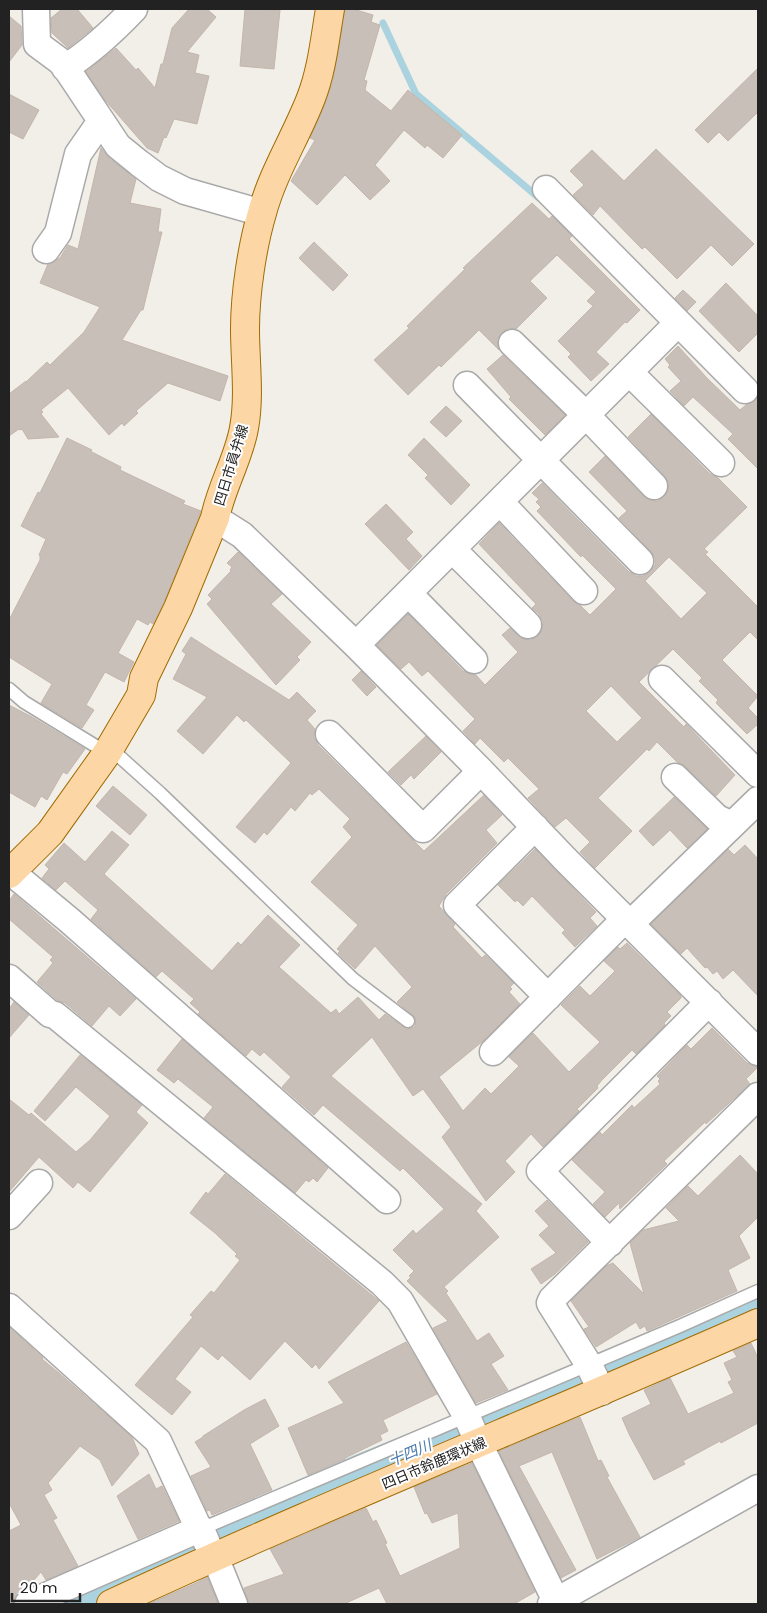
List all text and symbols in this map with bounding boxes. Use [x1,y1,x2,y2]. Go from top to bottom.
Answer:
street label: 四日市員弁線 [209,422,253,508]
street label: 四日市鈴鹿環状線 [379,1432,489,1494]
water label: 十四川 [385,1433,436,1471]
scale bar [12,1570,80,1602]
text: 20 m [20,1577,58,1598]

